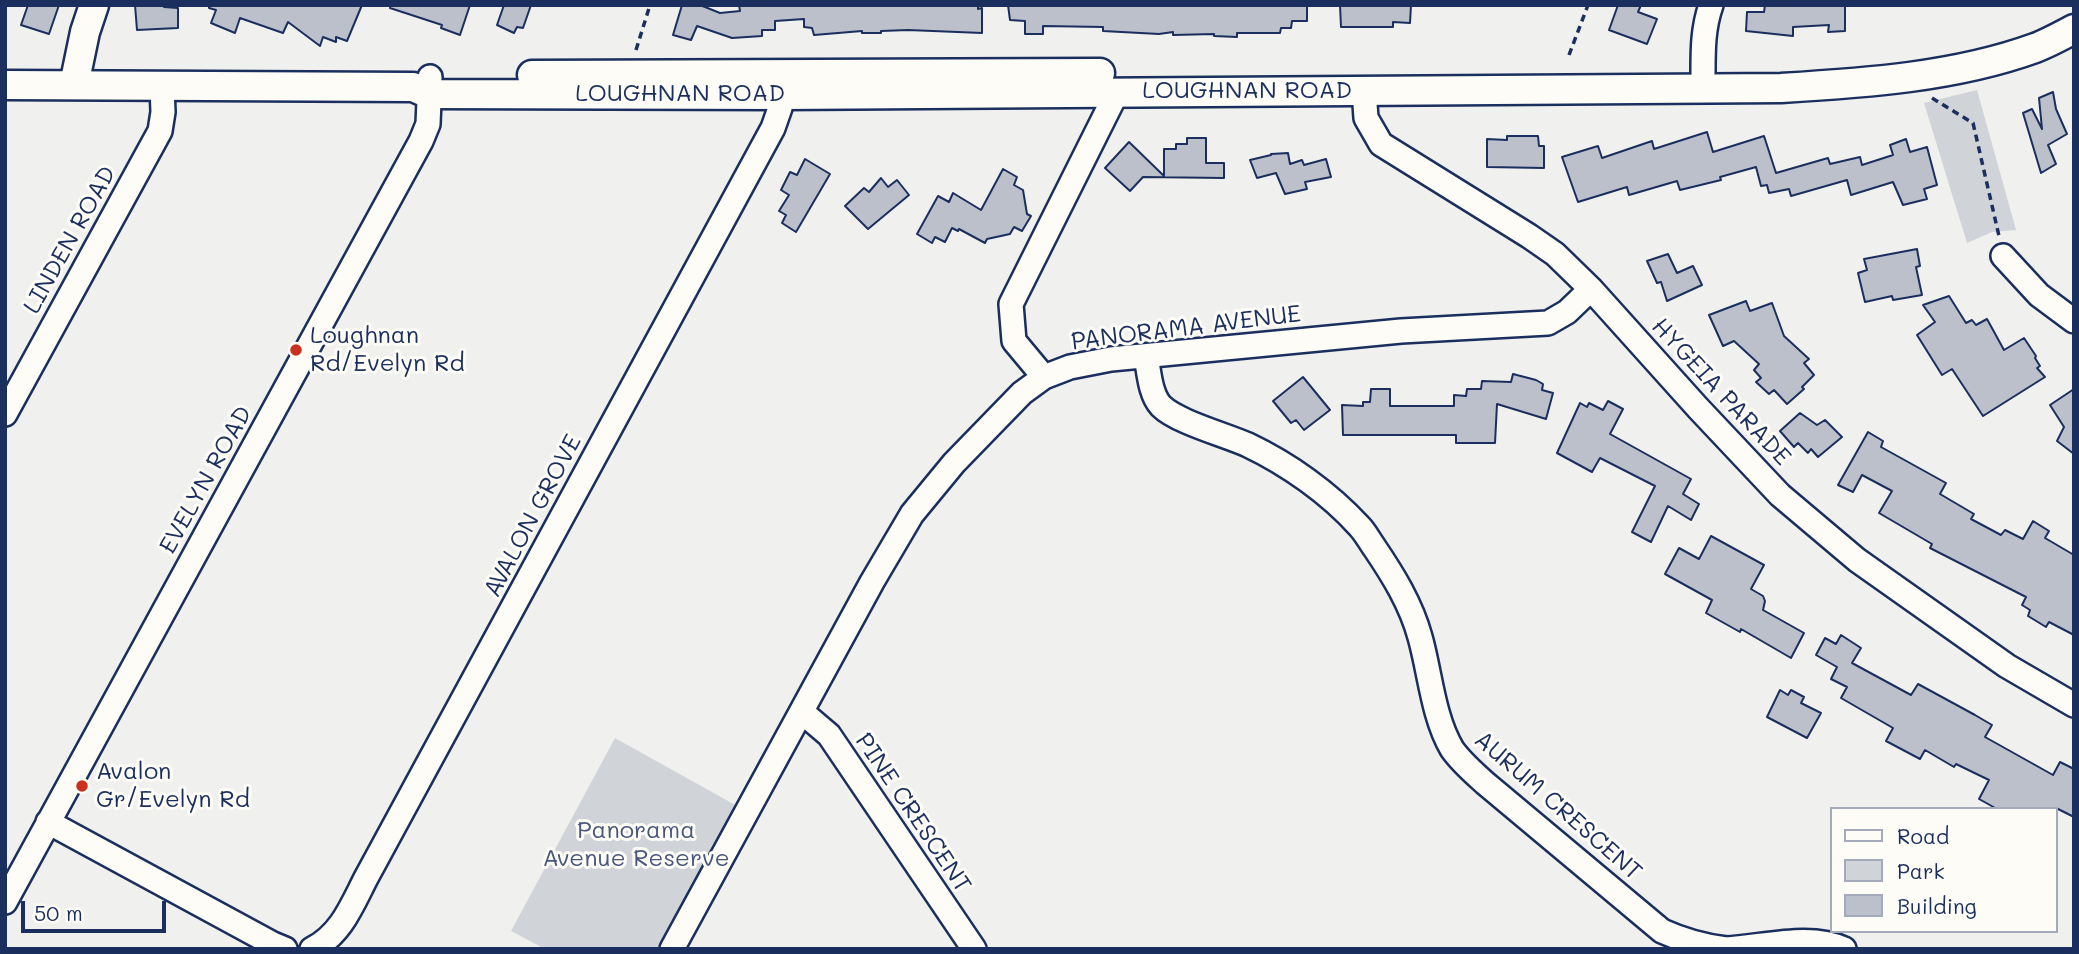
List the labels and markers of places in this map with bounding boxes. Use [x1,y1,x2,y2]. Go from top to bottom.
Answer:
place label: Loughnan Rd/Evelyn Rd [310,322,465,378]
marker: Loughnan Rd/Evelyn Rd [288,342,304,358]
place label: Avalon Gr/Evelyn Rd [96,758,250,814]
marker: Avalon Gr/Evelyn Rd [74,778,90,794]

